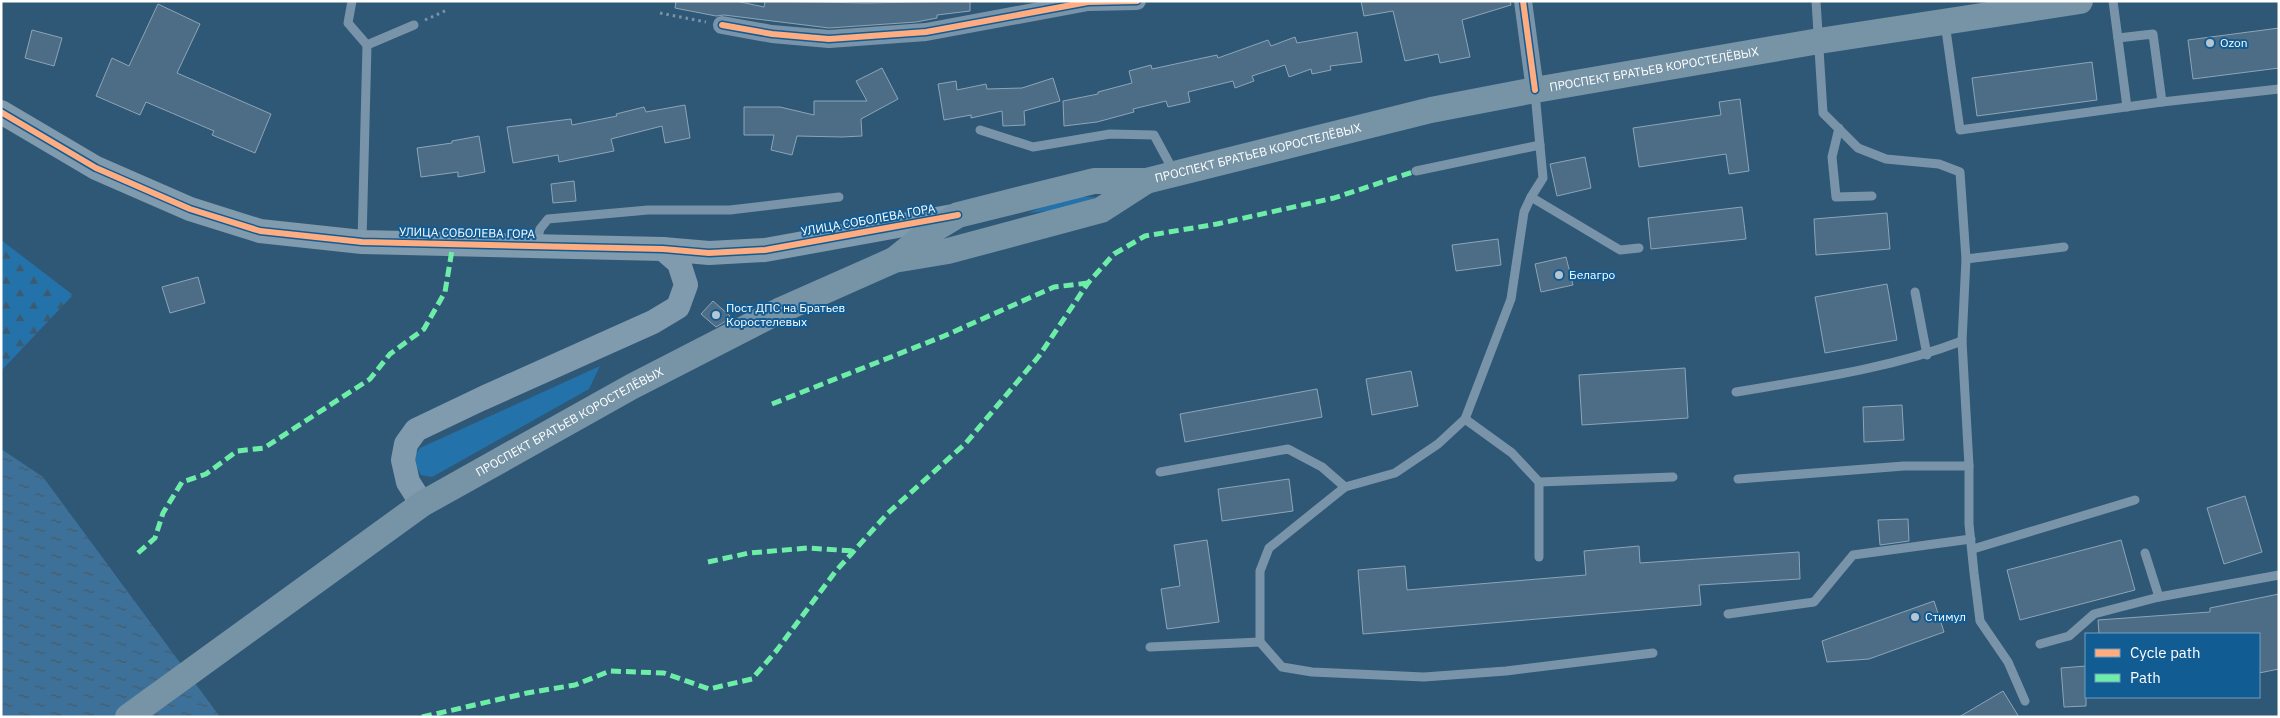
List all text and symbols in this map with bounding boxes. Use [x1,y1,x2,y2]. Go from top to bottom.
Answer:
place label: Ozon [2220,35,2247,50]
marker: Ozon [2204,37,2216,49]
street label: ПРОСПЕКТ БРАТЬЕВ КОРОСТЕЛЁВЫХ [1548,43,1760,94]
street label: ПРОСПЕКТ БРАТЬЕВ КОРОСТЕЛЁВЫХ [1153,120,1363,186]
street label: УЛИЦА СОБОЛЕВА ГОРА [800,200,937,239]
street label: УЛИЦА СОБОЛЕВА ГОРА [399,224,535,241]
place label: Белагро [1569,267,1616,282]
marker: Белагро [1553,269,1565,281]
place label: Пост ДПС на Братьев Коростелевых [726,300,845,329]
marker: Пост ДПС на Братьев Коростелевых [710,309,722,321]
street label: ПРОСПЕКТ БРАТЬЕВ КОРОСТЕЛЁВЫХ [473,363,666,479]
place label: Стимул [1925,609,1966,624]
marker: Стимул [1909,611,1921,623]
legend [2085,633,2260,698]
text: Cycle path [2130,643,2201,662]
text: Path [2130,668,2161,687]

